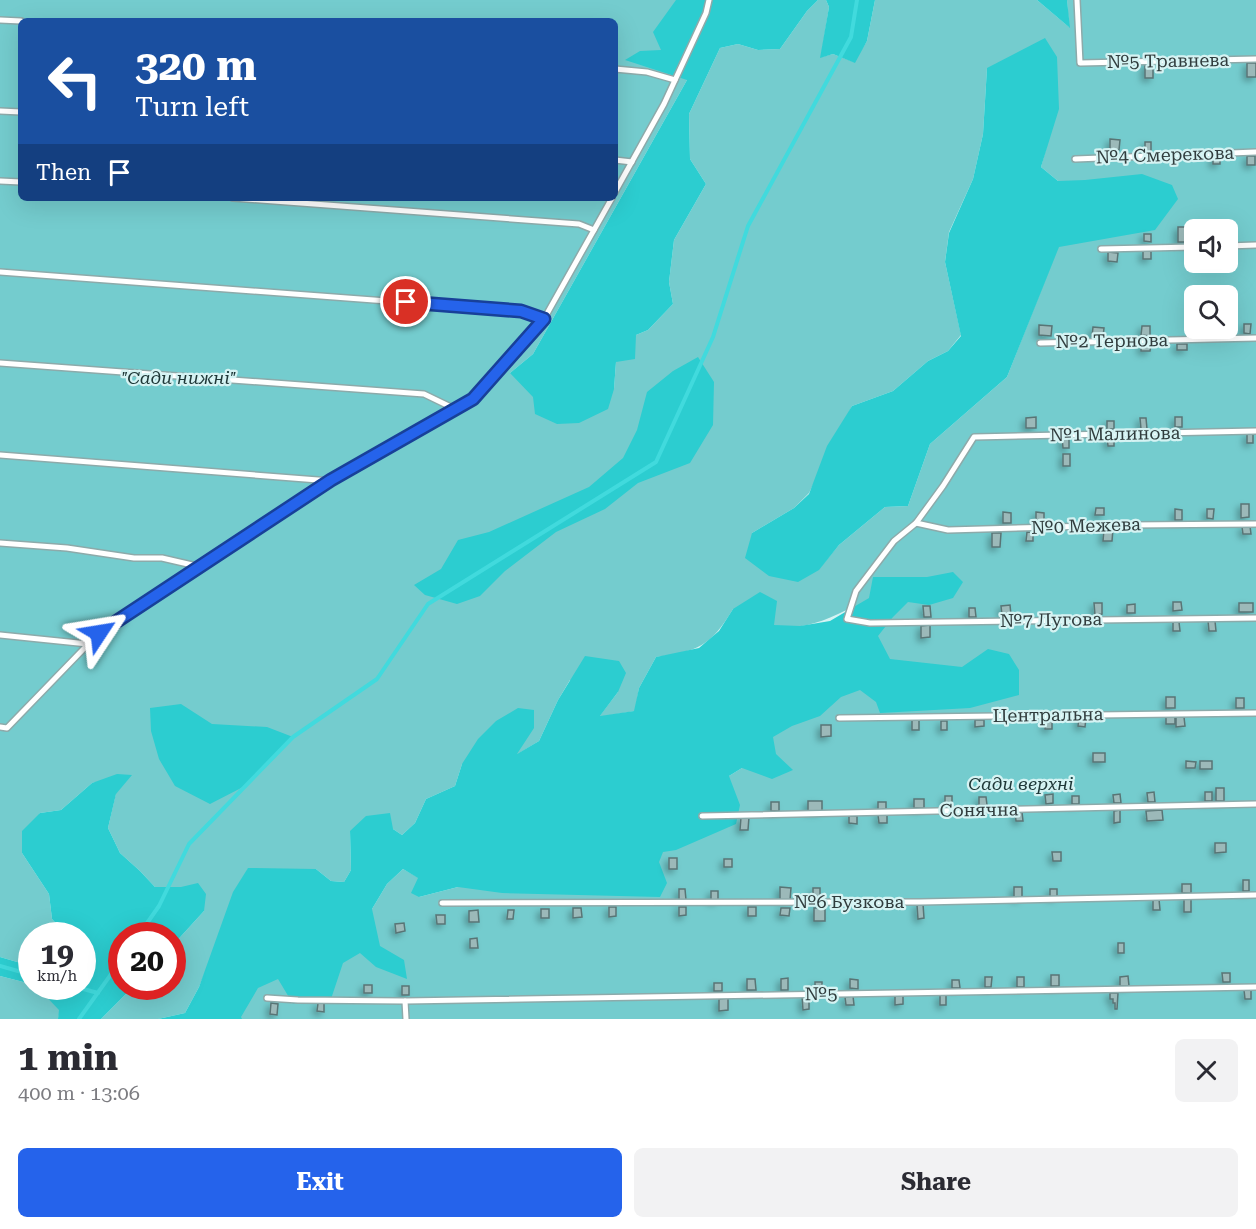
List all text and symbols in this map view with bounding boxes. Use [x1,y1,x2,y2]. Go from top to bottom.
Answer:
text: 320 m [135,41,257,90]
icon: left [36,42,114,120]
street label: №5 Травнева [1107,49,1230,72]
text: Turn left [135,91,249,123]
street label: №4 Смерекова [1096,142,1235,167]
icon: arrive [103,156,136,189]
text: Then [36,160,91,185]
map controls [1184,219,1238,339]
button: sound [1184,219,1238,273]
pin [380,276,431,327]
icon: arrive [389,285,422,318]
button: search [1184,285,1238,339]
street label: №2 Тернова [1056,329,1169,352]
park label: "Сади нижні" [121,367,237,388]
street label: №1 Малинова [1050,422,1181,445]
street label: №0 Межева [1031,513,1141,538]
position arrow [67,601,131,665]
street label: №7 Лугова [1000,608,1102,631]
street label: Центральна [993,703,1104,726]
park label: Сади верхні [968,773,1074,794]
street label: Сонячна [939,798,1019,821]
street label: №6 Бузкова [794,891,905,912]
speed limit sign: 20 [108,922,186,1000]
text: 19 [40,936,74,971]
text: km/h [37,967,77,985]
street label: №5 [804,983,838,1004]
text: 1 min [18,1037,118,1079]
button: close [1175,1039,1238,1102]
text: 400 m · 13:06 [18,1081,140,1105]
button: Exit [18,1148,622,1217]
button: Share [634,1148,1238,1217]

